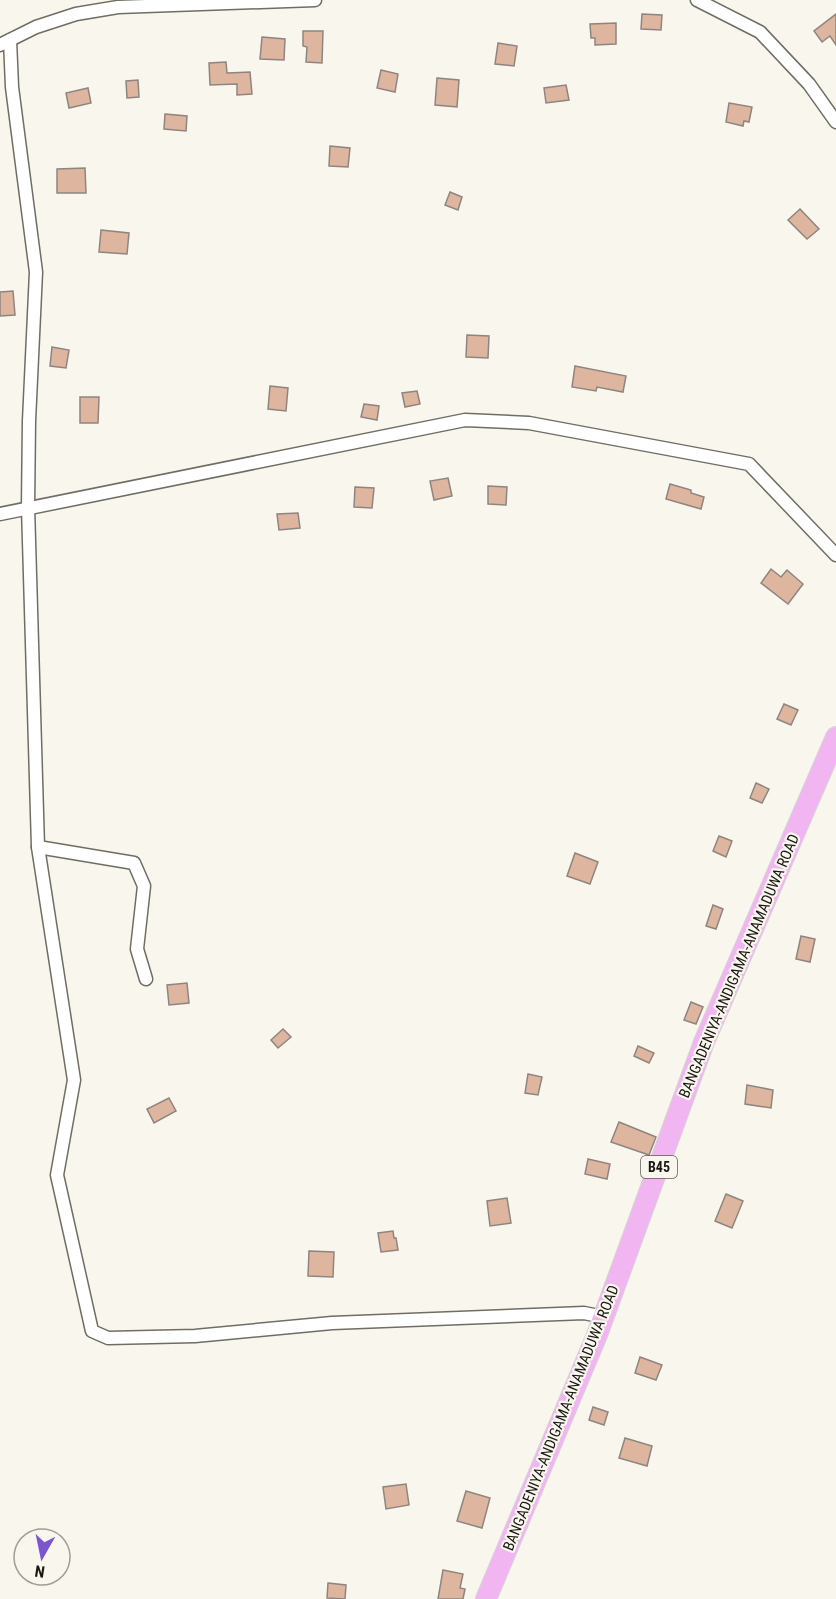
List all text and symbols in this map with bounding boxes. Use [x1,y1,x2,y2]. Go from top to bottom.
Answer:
street label: BANGADENIYA-ANDIGAMA-ANAMADUWA ROAD [675,831,803,1101]
road number: B45 [641,1156,677,1178]
street label: BANGADENIYA-ANDIGAMA-ANAMADUWA ROAD [499,1283,623,1553]
north arrow [12,1527,72,1587]
text: N [33,1561,46,1581]

